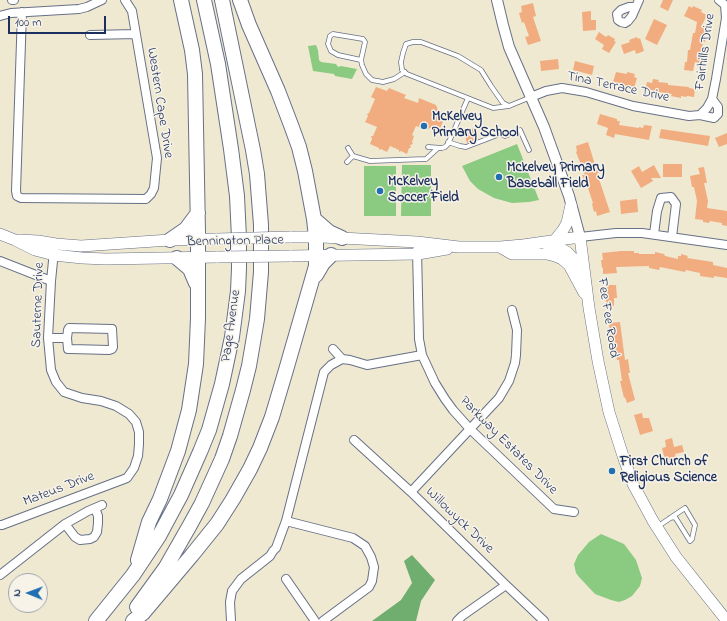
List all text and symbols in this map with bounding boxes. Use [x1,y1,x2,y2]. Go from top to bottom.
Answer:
scale bar [10,8,108,34]
street label: Fairhills Drive [692,13,720,91]
text: 100 m [15,14,42,32]
street label: Western Cape Drive [142,46,176,160]
street label: Tina Terrace Drive [565,69,671,107]
place label: McKelvey Primary School [432,110,519,142]
marker: McKelvey Primary School [419,121,429,131]
place label: Mckelvey Primary Baseball Field [507,161,605,194]
marker: Mckelvey Primary Baseball Field [494,172,504,182]
place label: McKelvey Soccer Field [388,175,459,208]
marker: McKelvey Soccer Field [375,186,385,196]
street label: Bennington Place [186,233,284,251]
street label: Sauterne Drive [29,262,49,348]
street label: Fee Fee Road [592,277,622,359]
street label: Page Avenue [219,289,245,363]
street label: Parkway Estates Drive [455,393,561,499]
place label: First Church of Religious Science [620,455,717,488]
marker: First Church of Religious Science [607,466,617,476]
street label: Mateus Drive [21,469,97,511]
street label: Willowyck Drive [421,484,497,558]
north arrow [8,573,48,613]
text: N [9,589,25,597]

